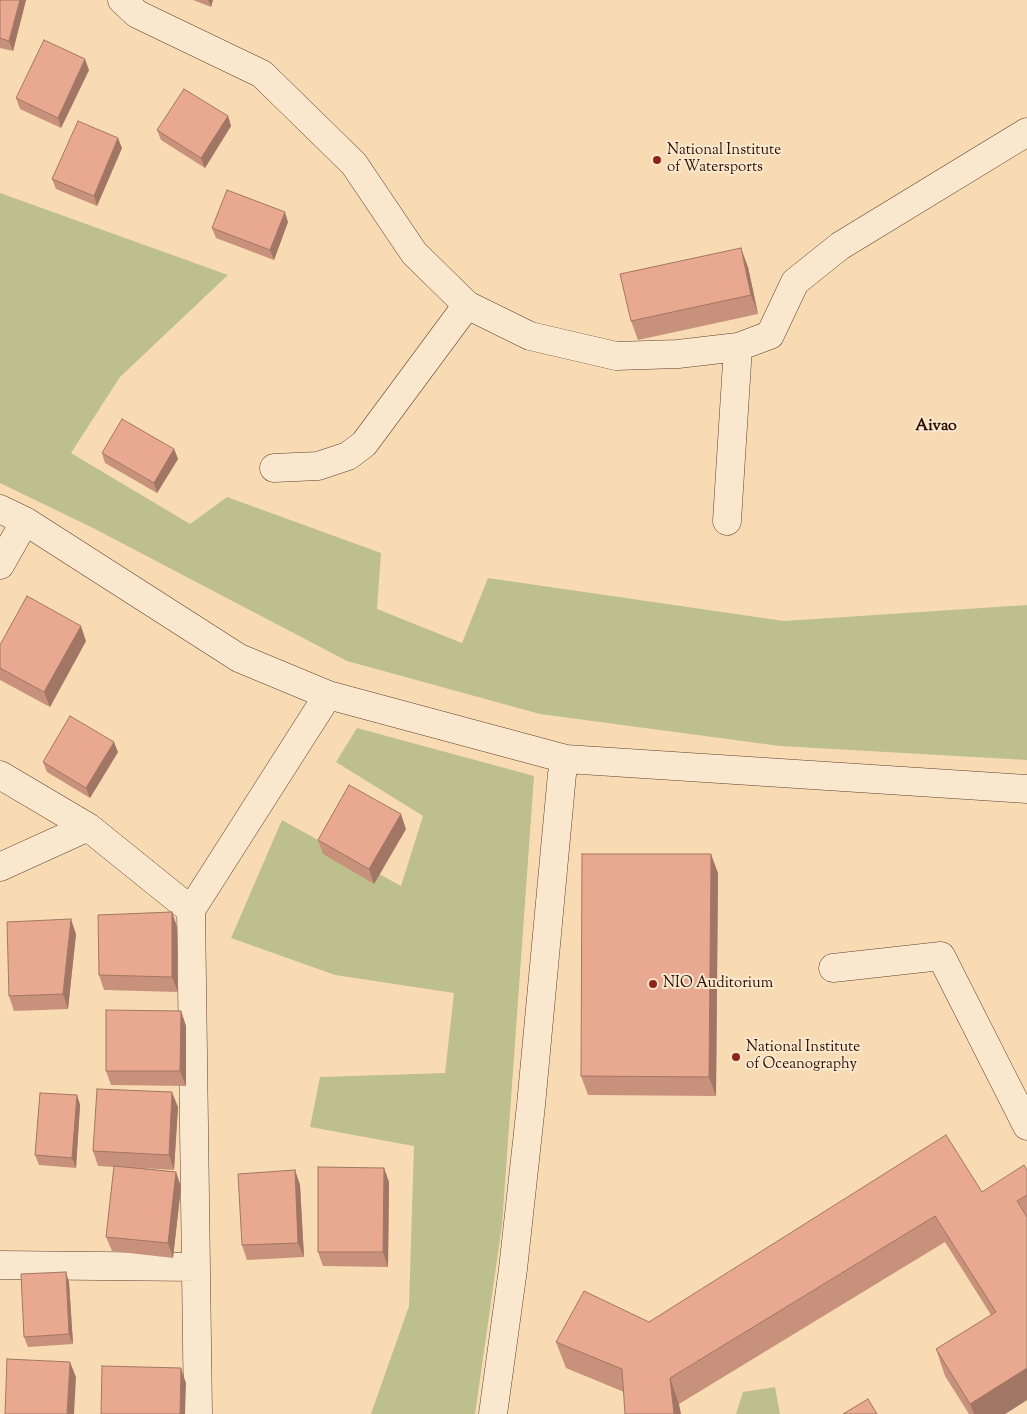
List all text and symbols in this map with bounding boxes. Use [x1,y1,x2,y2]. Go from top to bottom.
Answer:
place label: National Institute of Watersports [667,142,781,177]
marker: National Institute of Watersports [651,154,663,166]
district label: Aivao [915,417,957,437]
place label: NIO Auditorium [663,975,773,993]
marker: NIO Auditorium [647,978,659,990]
place label: National Institute of Oceanography [746,1039,860,1074]
marker: National Institute of Oceanography [730,1051,742,1063]

